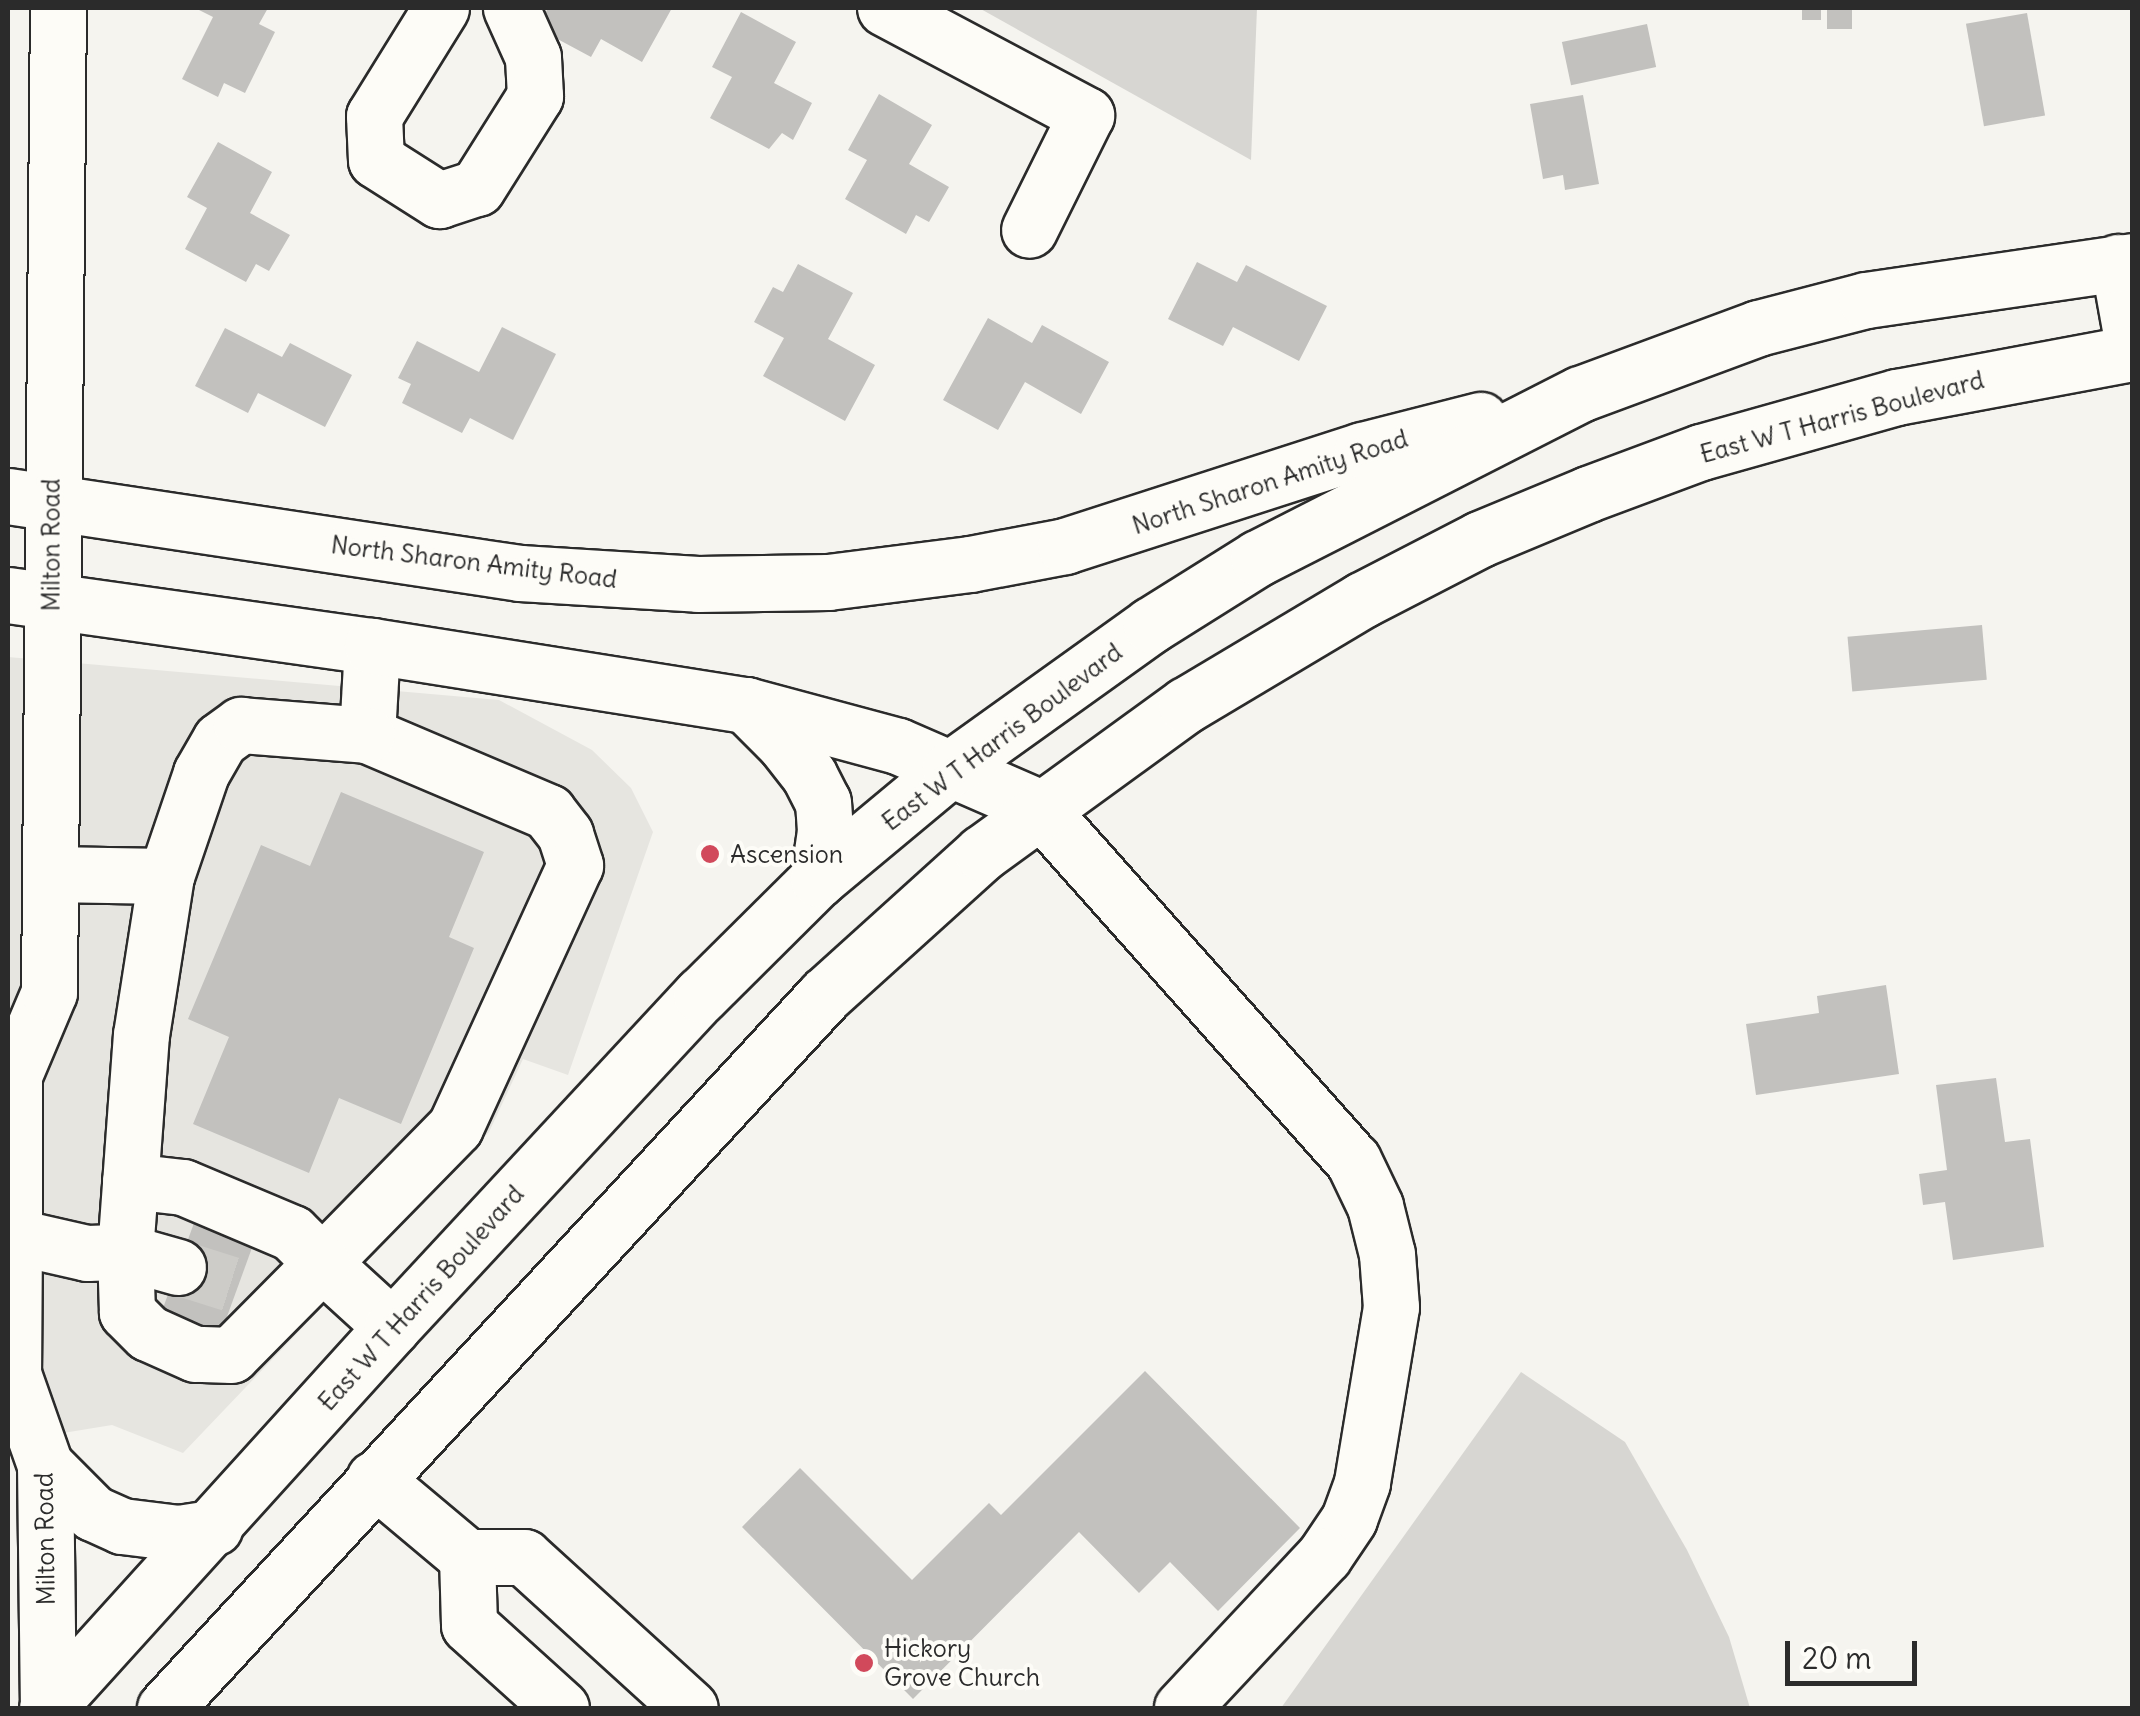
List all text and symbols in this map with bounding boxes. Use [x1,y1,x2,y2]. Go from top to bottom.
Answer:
street label: East W T Harris Boulevard [1697,365,1987,469]
street label: North Sharon Amity Road [1128,423,1412,541]
street label: Milton Road [36,479,66,611]
street label: North Sharon Amity Road [329,530,619,594]
street label: East W T Harris Boulevard [876,637,1128,837]
place label: Ascension [730,839,843,869]
marker: Ascension [699,843,721,865]
street label: East W T Harris Boulevard [312,1179,530,1417]
street label: Milton Road [29,1472,61,1606]
scale bar [1790,1621,1922,1683]
place label: Hickory Grove Church [884,1634,1040,1693]
text: 20 m [1802,1639,1872,1677]
marker: Hickory Grove Church [853,1652,875,1674]

